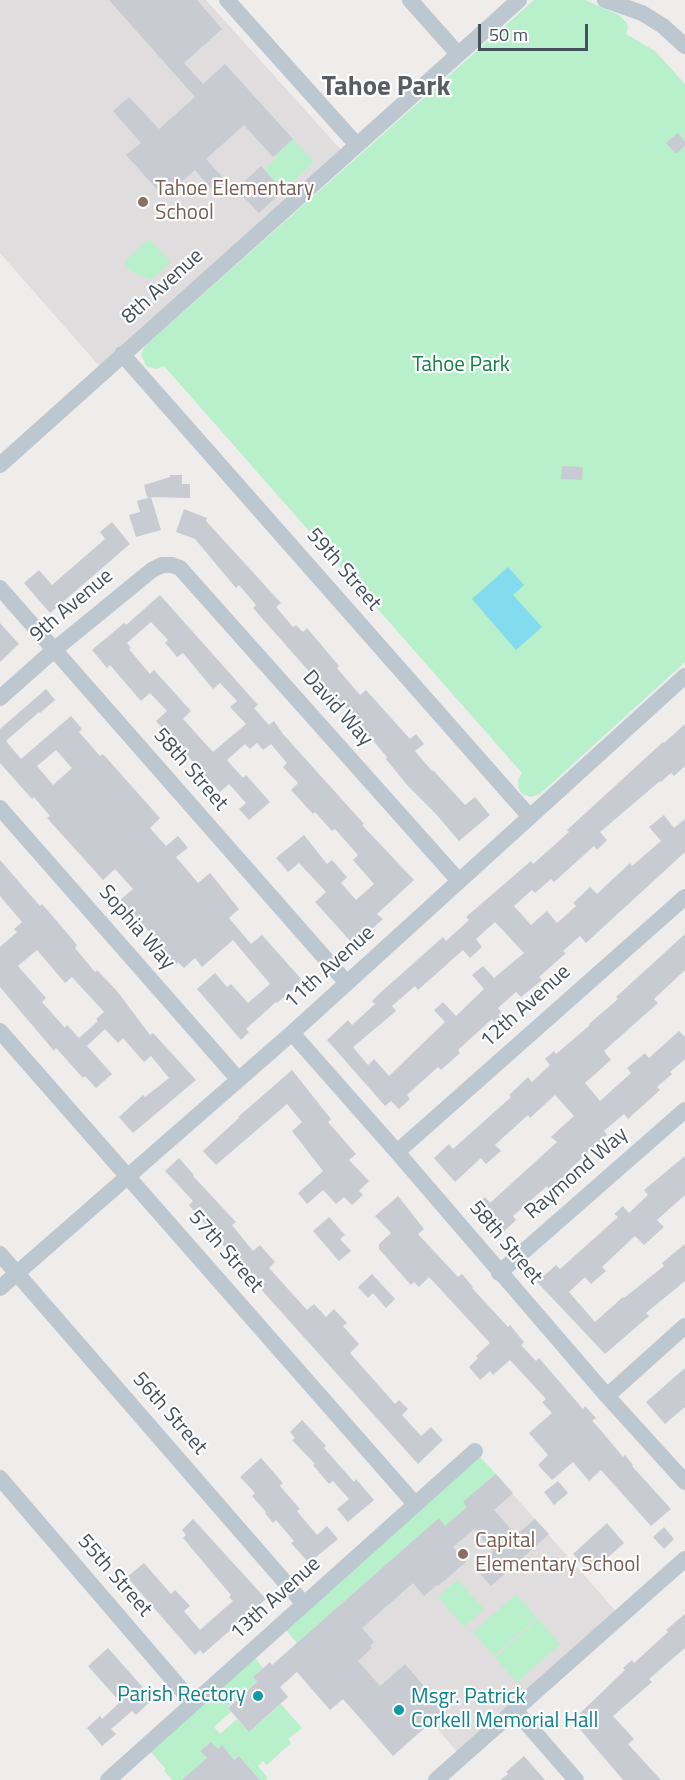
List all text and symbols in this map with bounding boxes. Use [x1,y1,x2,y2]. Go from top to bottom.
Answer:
scale bar [481,12,590,50]
text: 50 m [489,21,528,48]
district label: Tahoe Park [322,72,450,104]
place label: Tahoe Elementary School [155,177,314,227]
marker: Tahoe Elementary School [136,195,150,209]
street label: 8th Avenue [117,244,209,330]
park label: Tahoe Park [412,353,510,379]
street label: 59th Street [300,524,386,616]
street label: 9th Avenue [25,564,119,648]
street label: David Way [296,666,378,752]
street label: 58th Street [147,724,233,816]
street label: Sophia Way [93,881,179,975]
street label: 11th Avenue [280,921,380,1015]
street label: 12th Avenue [476,960,576,1054]
street label: Raymond Way [520,1123,634,1225]
street label: 58th Street [463,1196,547,1290]
street label: 57th Street [182,1206,268,1298]
street label: 56th Street [126,1368,212,1460]
place label: Capital Elementary School [475,1529,640,1579]
street label: 55th Street [71,1530,157,1622]
marker: Capital Elementary School [456,1547,470,1561]
street label: 13th Avenue [226,1552,326,1646]
place label: Parish Rectory [117,1683,246,1709]
place label: Msgr. Patrick Corkell Memorial Hall [411,1685,598,1735]
marker: Parish Rectory [251,1689,265,1703]
marker: Msgr. Patrick Corkell Memorial Hall [392,1703,406,1717]

